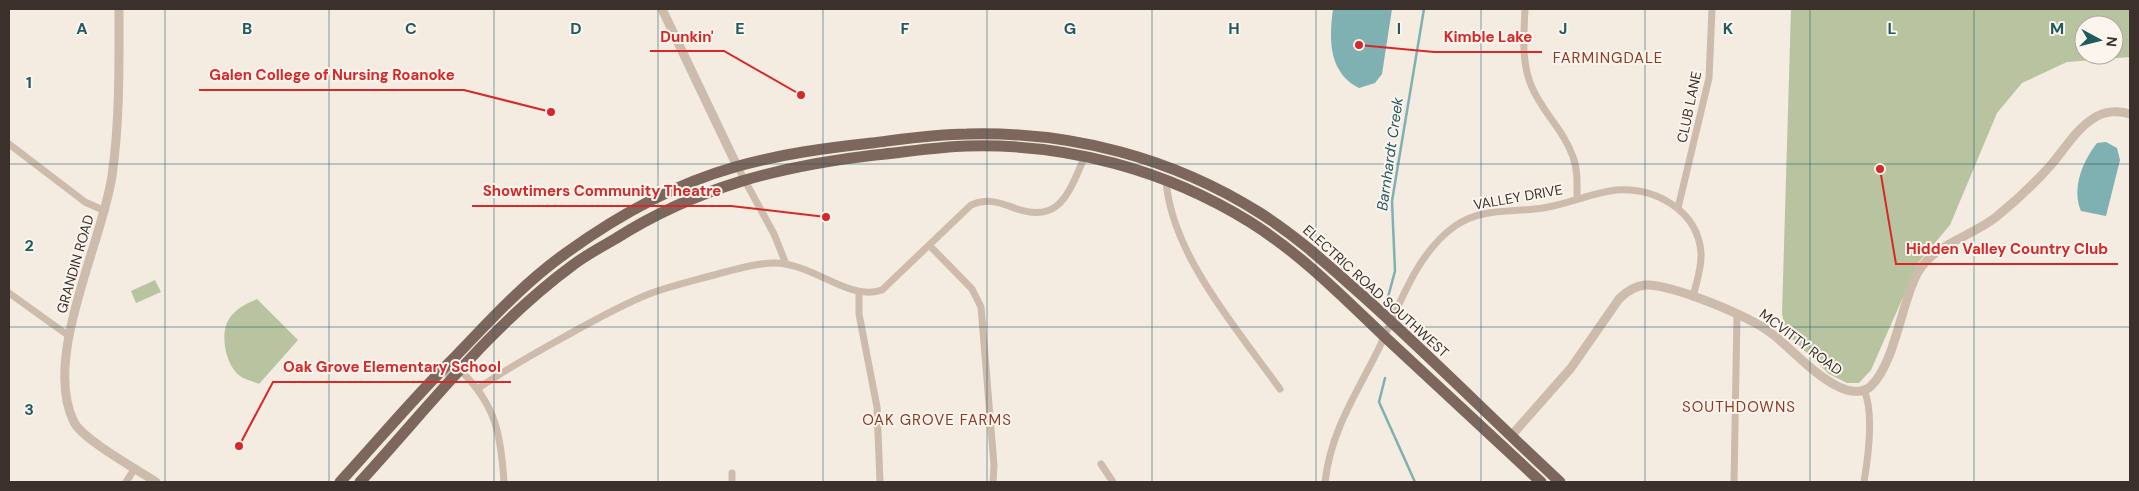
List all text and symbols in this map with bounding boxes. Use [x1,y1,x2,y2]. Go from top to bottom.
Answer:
north arrow [2074,15,2124,65]
text: A [76,18,88,39]
text: B [242,18,252,39]
text: C [405,18,417,39]
text: D [570,18,582,39]
text: E [735,18,745,39]
text: F [901,18,910,39]
text: G [1064,18,1076,39]
text: H [1228,18,1240,39]
text: I [1397,18,1401,39]
text: J [1559,18,1567,39]
text: K [1723,18,1734,39]
text: L [1888,18,1897,39]
text: M [2050,18,2064,39]
callout: Dunkin' [650,21,724,51]
callout: Kimble Lake [1434,22,1542,52]
text: Dunkin' [660,27,714,47]
text: Kimble Lake [1444,27,1532,47]
text: N [2102,35,2121,48]
district label: FARMINGDALE [1553,48,1663,68]
callout: Galen College of Nursing Roanoke [199,60,464,90]
text: Galen College of Nursing Roanoke [209,65,455,85]
street label: CLUB LANE [1673,70,1705,144]
text: 1 [26,72,32,93]
water label: Barnhardt Creek [1372,96,1408,212]
callout: Showtimers Community Theatre [472,176,731,206]
street label: VALLEY DRIVE [1472,180,1564,214]
text: Showtimers Community Theatre [483,181,721,201]
street label: GRANDIN ROAD [52,213,98,315]
street label: ELECTRIC ROAD SOUTHWEST [1299,221,1453,361]
callout: Hidden Valley Country Club [1896,234,2118,264]
text: 2 [24,235,34,256]
text: Hidden Valley Country Club [1906,239,2108,259]
street label: MCVITTY ROAD [1756,305,1846,379]
callout: Oak Grove Elementary School [273,352,511,382]
text: Oak Grove Elementary School [283,357,501,377]
district label: SOUTHDOWNS [1682,397,1796,417]
text: 3 [24,399,34,420]
district label: OAK GROVE FARMS [862,410,1012,430]

